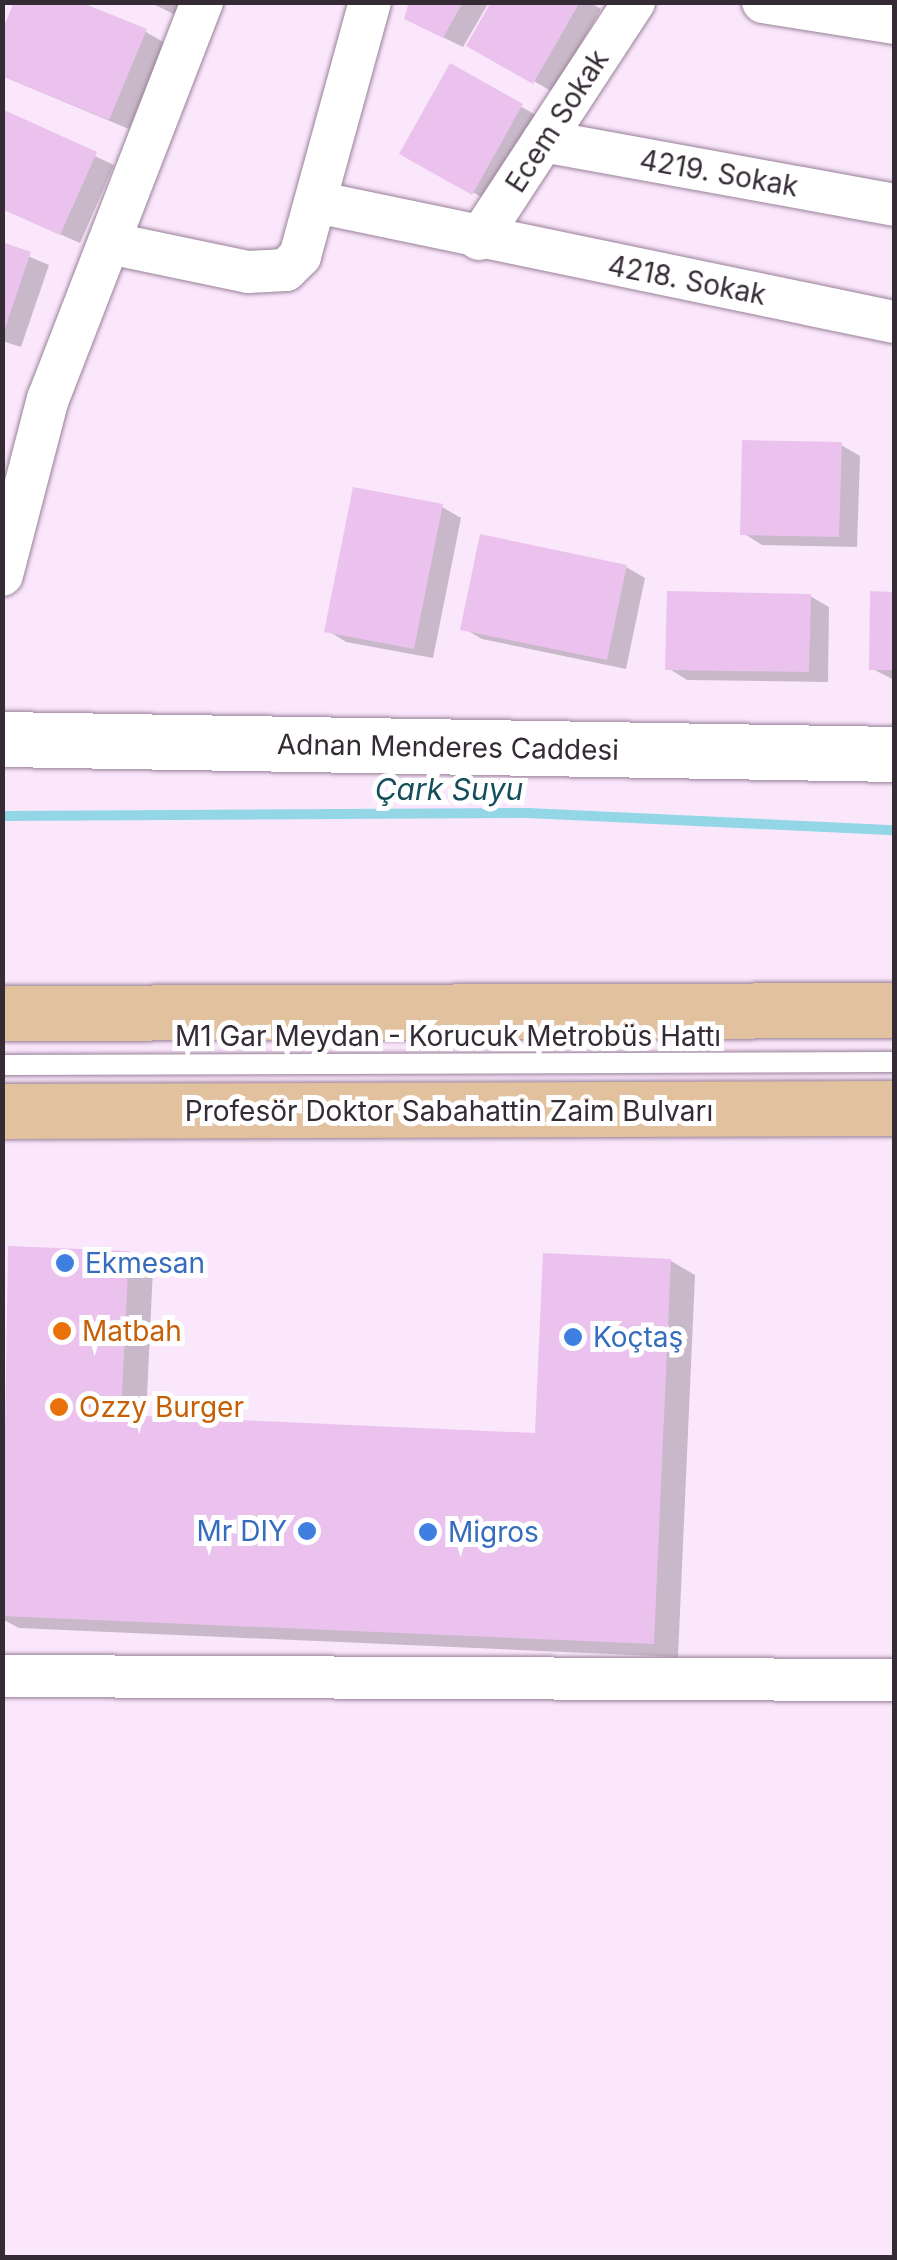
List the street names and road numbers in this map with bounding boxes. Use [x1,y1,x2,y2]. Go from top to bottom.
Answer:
street label: Ecem Sokak [499,44,615,198]
street label: 4219. Sokak [637,143,801,203]
street label: 4218. Sokak [605,248,769,312]
street label: Adnan Menderes Caddesi [277,727,619,767]
street label: M1 Gar Meydan - Korucuk Metrobüs Hattı [175,1019,721,1053]
street label: Profesör Doktor Sabahattin Zaim Bulvarı [185,1094,713,1128]

